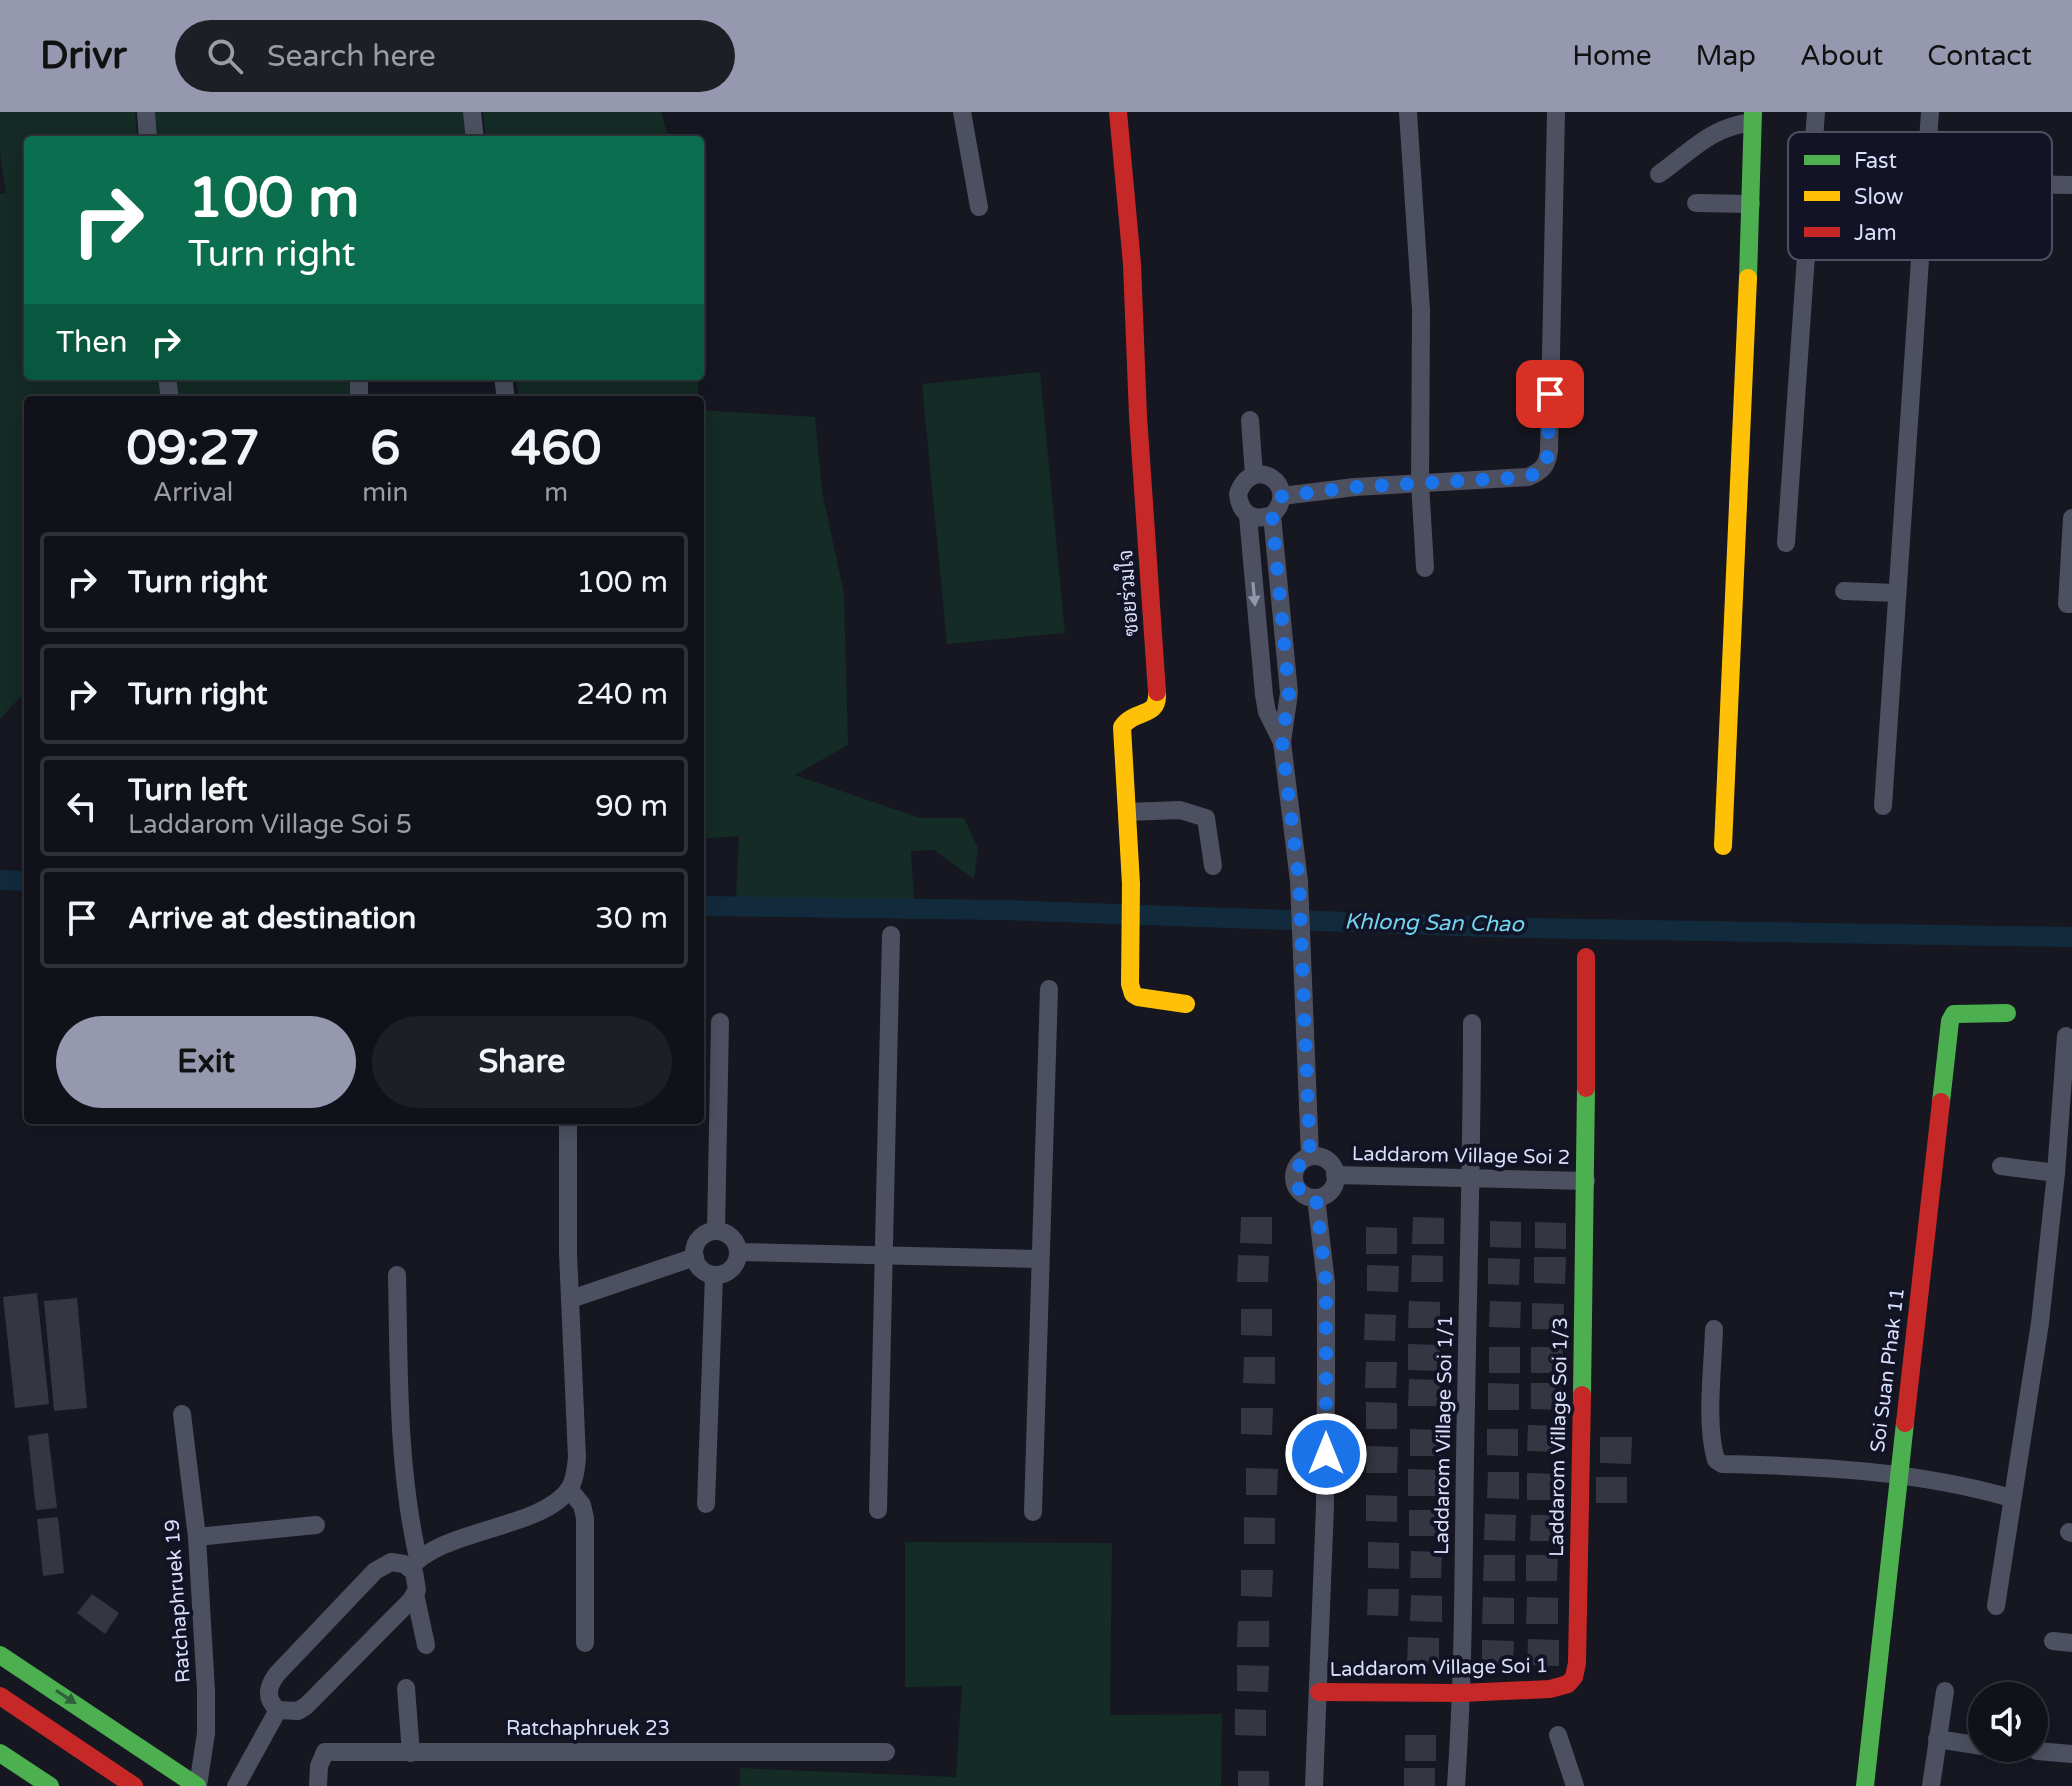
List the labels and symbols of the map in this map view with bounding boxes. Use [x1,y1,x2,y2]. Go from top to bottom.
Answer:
legend [1788,132,2052,260]
text: Fast [1854,148,1897,174]
text: Slow [1854,184,1904,210]
text: Jam [1854,220,1897,246]
pin [1516,360,1584,428]
street label: ซอยร่วมใจ [1112,549,1144,637]
one-way arrow [1248,581,1261,606]
water label: Khlong San Chao [1344,908,1526,938]
street label: Laddarom Village Soi 2 [1352,1142,1570,1170]
street label: Soi Suan Phak 11 [1866,1286,1910,1454]
street label: Laddarom Village Soi 1/1 [1430,1315,1458,1555]
street label: Laddarom Village Soi 1/3 [1545,1317,1573,1557]
position arrow [1284,1412,1368,1496]
street label: Ratchaphruek 19 [160,1518,196,1684]
street label: Laddarom Village Soi 1 [1330,1654,1548,1682]
one-way arrow [55,1690,76,1705]
street label: Ratchaphruek 23 [506,1717,670,1741]

